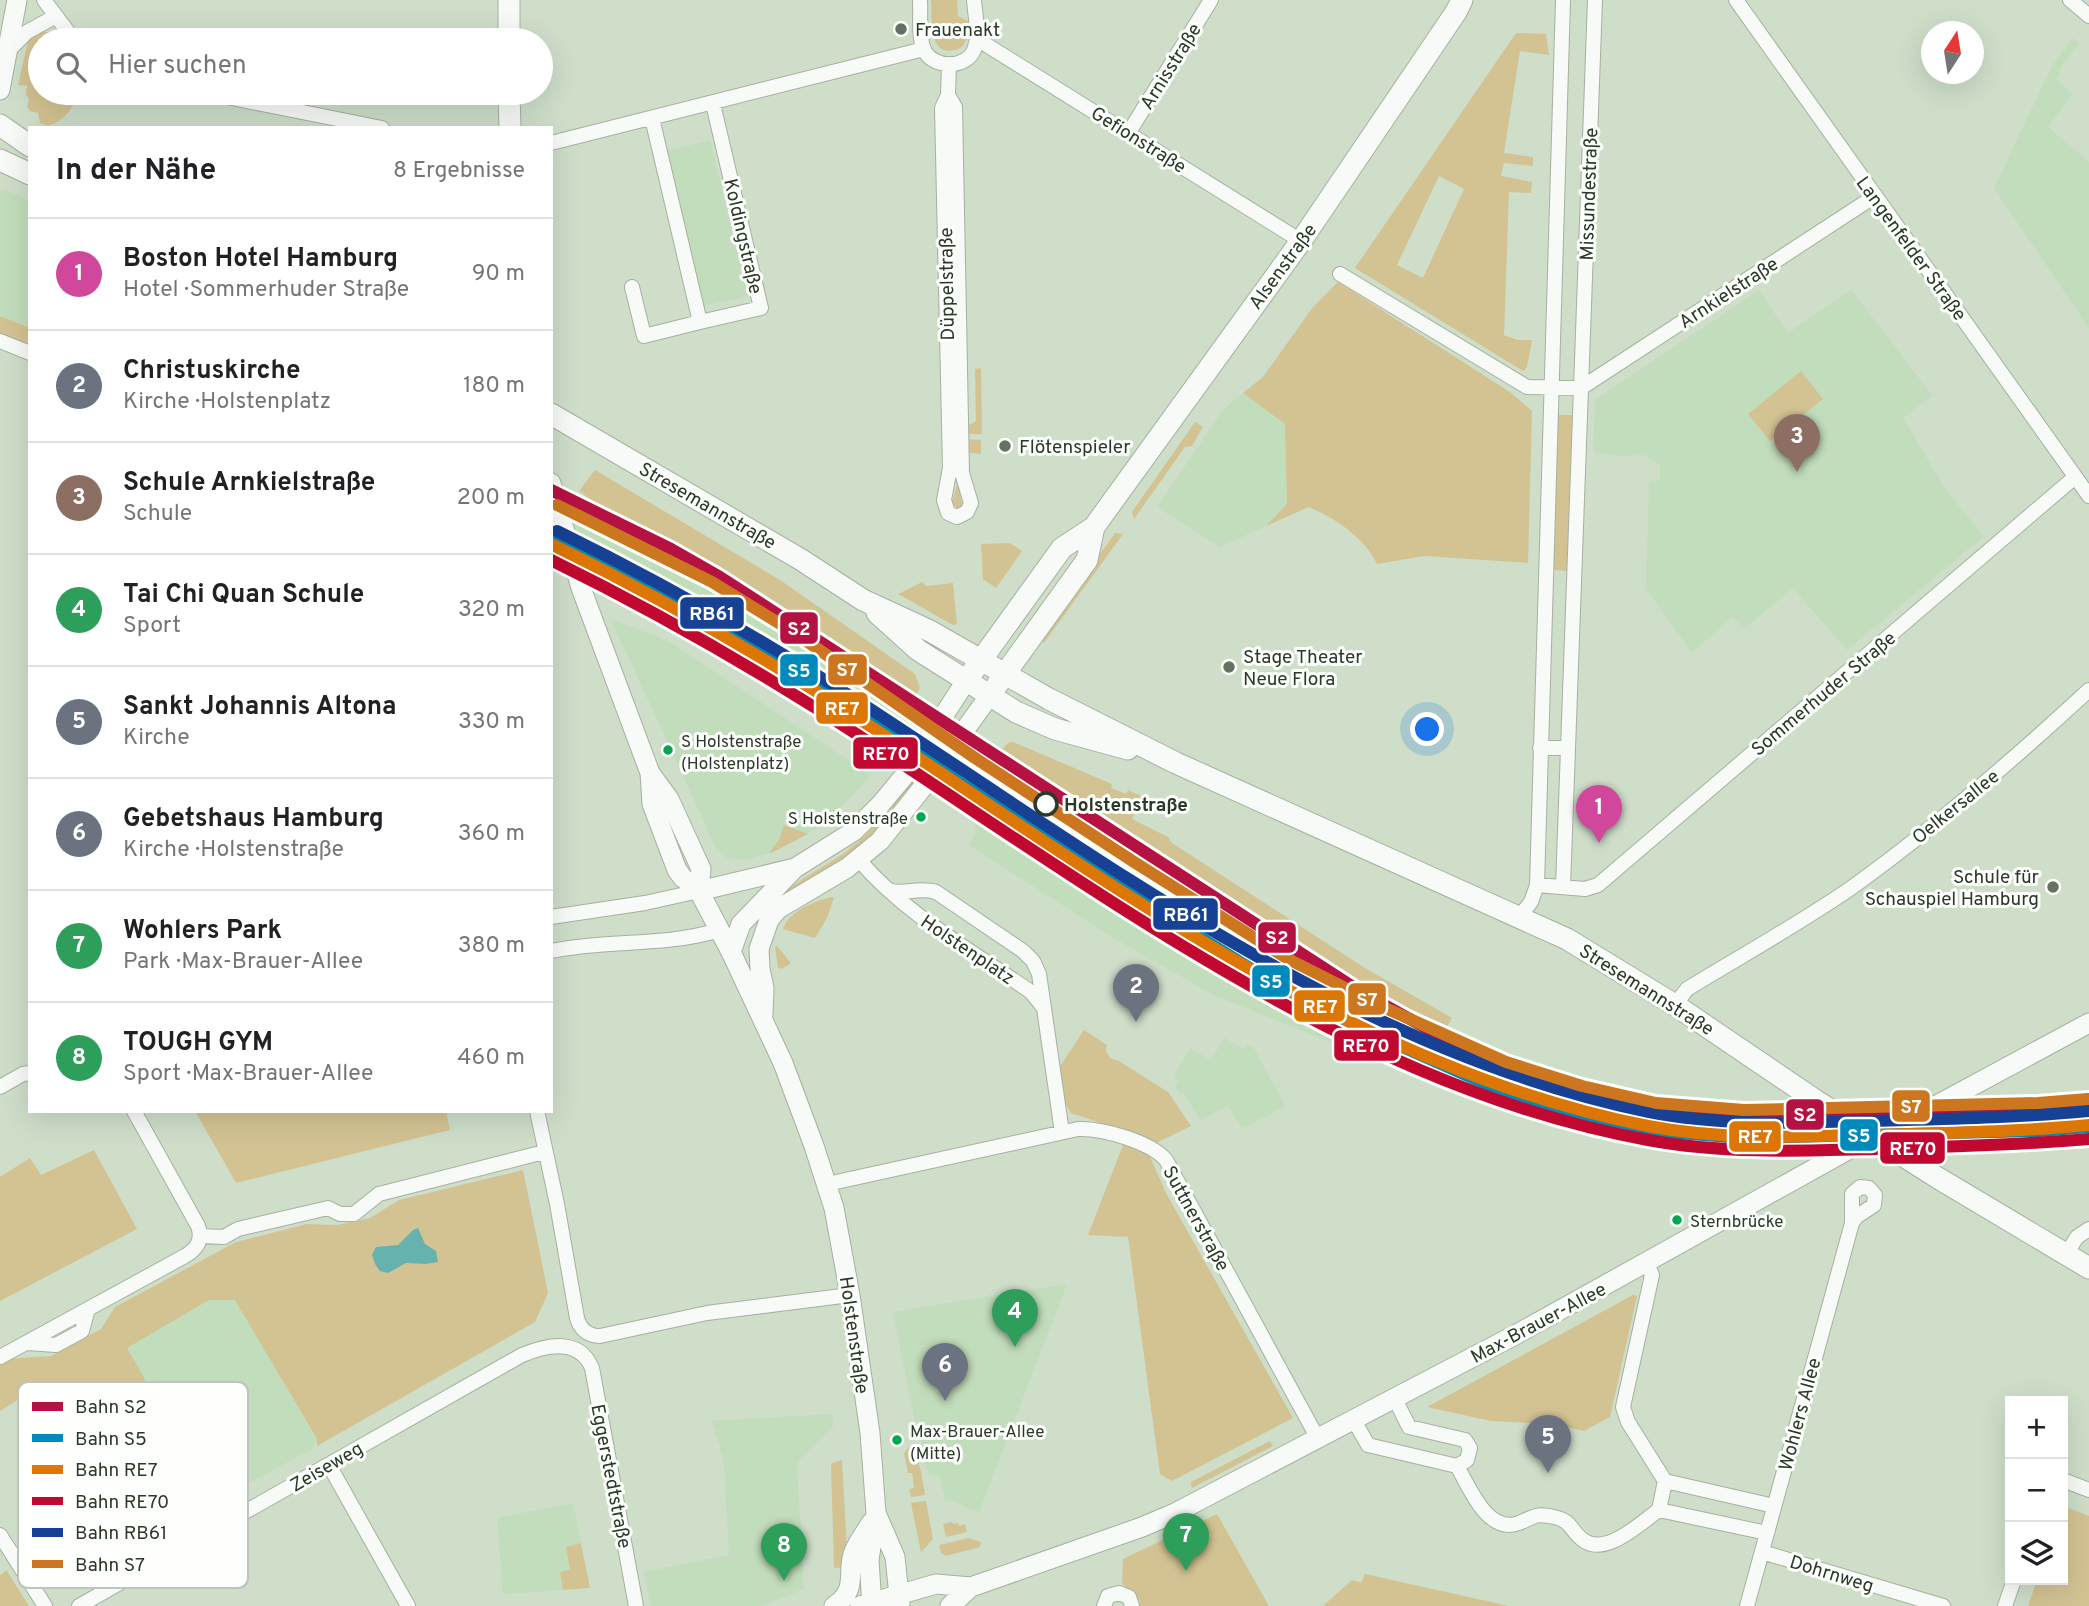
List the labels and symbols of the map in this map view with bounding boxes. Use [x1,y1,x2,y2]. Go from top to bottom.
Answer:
place label: Frauenakt [915,19,1000,43]
street label: Arnisstraße [1136,19,1208,115]
marker: Frauenakt [893,21,909,37]
north arrow [1921,21,1984,84]
street label: Gefionstraße [1086,102,1190,180]
street label: Missundestraße [1576,127,1604,261]
street label: Langenfelder Straße [1850,172,1971,326]
street label: Koldingstraße [717,176,767,296]
street label: Alsenstraße [1244,219,1323,315]
street label: Düppelstraße [935,227,961,341]
street label: Arnkielstraße [1675,253,1783,335]
pin: 3 [1774,414,1820,472]
place label: Flötenspieler [1019,436,1131,460]
marker: Flötenspieler [997,438,1013,454]
street label: Stresemannstraße [634,458,780,556]
line badge: RB61 [679,596,745,630]
text: RB61 [689,603,735,627]
line badge: S2 [779,611,819,645]
text: S2 [787,618,811,642]
street label: Sommerhuder Straße [1747,627,1902,762]
place label: Stage Theater Neue Flora [1243,646,1363,692]
line badge: S5 [779,653,819,687]
line badge: S7 [827,653,868,686]
text: S7 [836,659,858,683]
marker: Stage Theater Neue Flora [1221,659,1237,675]
text: S5 [787,660,811,684]
line badge: RE7 [815,691,869,725]
text: RE7 [824,698,860,722]
your location [1410,712,1444,746]
place label: S Holstenstraße (Holstenplatz) [681,732,801,776]
line badge: RE70 [852,736,919,770]
marker: S Holstenstraße (Holstenplatz) [661,743,675,757]
text: RE70 [862,743,910,767]
street label: Oelkersallee [1908,765,2005,850]
pin: 1 [1576,785,1622,843]
marker: Holstenstraße [1034,792,1058,816]
place label: Holstenstraße [1064,794,1188,818]
place label: S Holstenstraße [788,809,908,831]
marker: S Holstenstraße [914,810,928,824]
place label: Schule für Schauspiel Hamburg [1865,866,2040,912]
marker: Schule für Schauspiel Hamburg [2045,879,2061,895]
line badge: RB61 [1152,897,1219,931]
text: RB61 [1163,904,1209,928]
street label: Holstenplatz [915,911,1018,991]
line badge: S2 [1257,921,1297,954]
text: S2 [1265,927,1289,951]
street label: Stresemannstraße [1574,940,1718,1042]
pin: 2 [1113,964,1159,1022]
line badge: S5 [1251,964,1291,998]
text: S5 [1259,971,1283,995]
line badge: S7 [1347,982,1387,1016]
line badge: RE7 [1293,989,1346,1023]
text: S7 [1356,989,1378,1013]
text: RE7 [1302,996,1338,1020]
line badge: RE70 [1333,1029,1400,1062]
text: RE70 [1342,1035,1390,1059]
line badge: S7 [1891,1089,1931,1123]
text: S7 [1900,1096,1922,1120]
line badge: S2 [1785,1098,1825,1131]
text: S2 [1793,1104,1817,1128]
line badge: S5 [1839,1118,1879,1152]
line badge: RE7 [1728,1120,1782,1153]
text: S5 [1847,1125,1871,1149]
text: RE7 [1737,1126,1773,1150]
line badge: RE70 [1879,1131,1946,1165]
text: RE70 [1889,1138,1937,1162]
street label: Suttnerstraße [1156,1162,1234,1276]
place label: Sternbrücke [1690,1212,1784,1234]
marker: Sternbrücke [1670,1213,1684,1227]
street label: Holstenstraße [833,1275,873,1396]
street label: Max-Brauer-Allee [1467,1278,1611,1370]
pin: 4 [992,1289,1038,1347]
pin: 6 [922,1343,968,1401]
street label: Wohlers Allee [1774,1356,1828,1474]
legend [18,1382,248,1588]
text: Bahn S2 [75,1396,147,1420]
street label: Eggerstedtstraße [584,1402,636,1551]
pin: 5 [1525,1415,1571,1473]
place label: Max-Brauer-Allee (Mitte) [910,1422,1044,1466]
text: Bahn S5 [75,1428,147,1452]
marker: Max-Brauer-Allee (Mitte) [890,1433,904,1447]
street label: Zeiseweg [286,1437,368,1498]
text: Bahn RE7 [75,1459,158,1483]
text: Bahn RE70 [75,1491,169,1515]
pin: 7 [1163,1513,1209,1571]
text: Bahn RB61 [75,1522,167,1546]
pin: 8 [761,1523,807,1581]
street label: Dohrnweg [1786,1551,1876,1599]
text: Bahn S7 [75,1554,145,1578]

